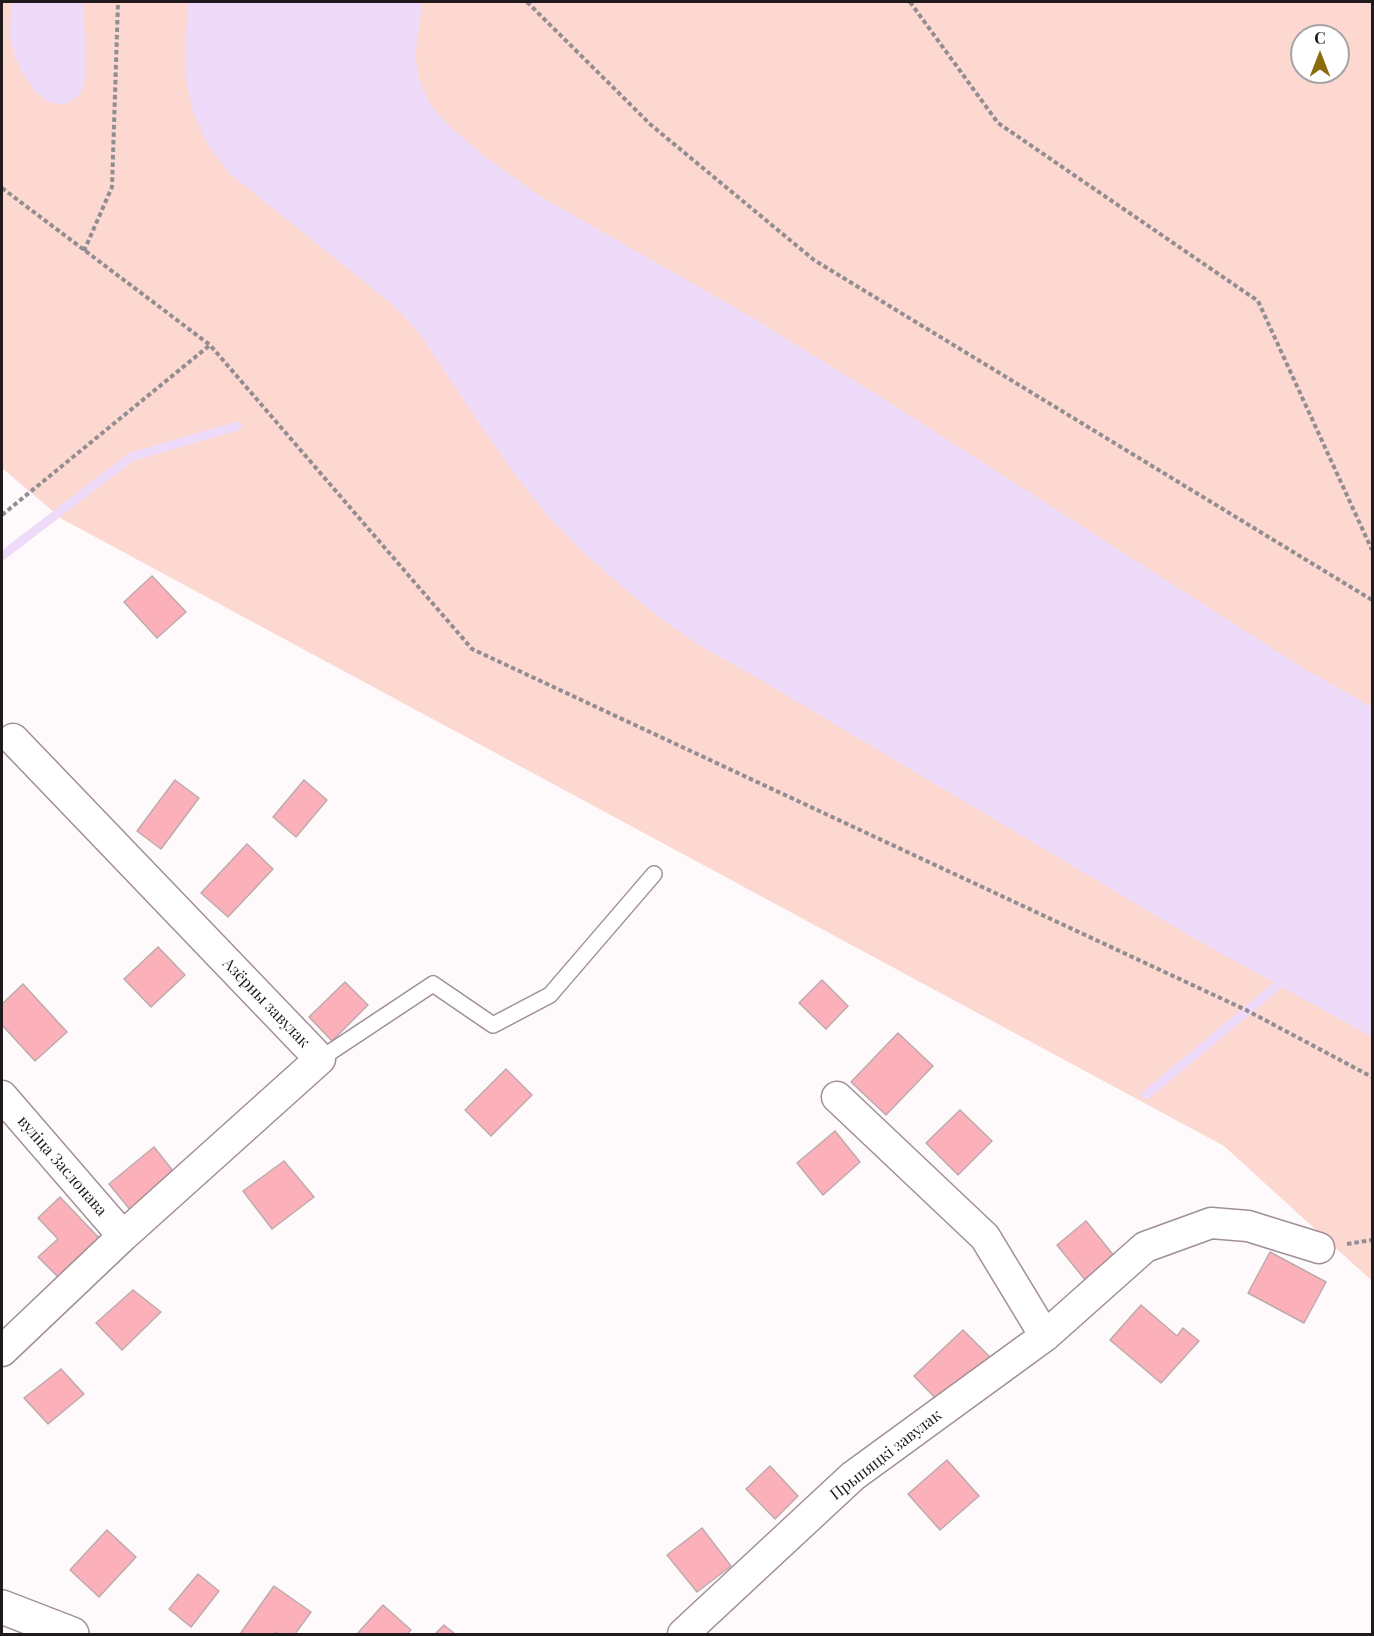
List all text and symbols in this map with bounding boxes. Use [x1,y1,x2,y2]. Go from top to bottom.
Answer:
north arrow [1290,24,1350,84]
text: С [1314,27,1326,48]
street label: Азёрны завулак [218,954,314,1052]
street label: вуліца Заслонава [13,1112,111,1220]
street label: Прыпяцкі завулак [827,1406,945,1504]

